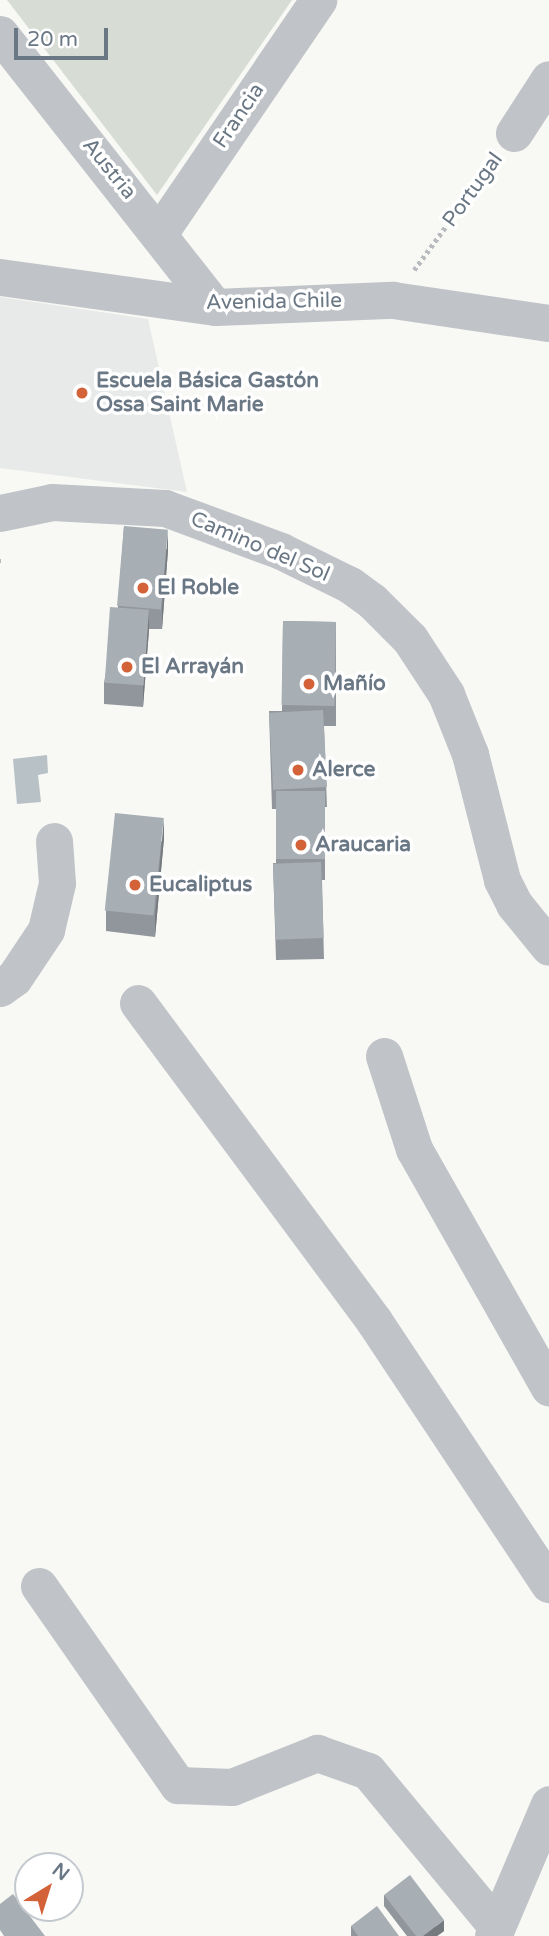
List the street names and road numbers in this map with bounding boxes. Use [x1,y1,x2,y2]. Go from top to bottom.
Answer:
street label: Francia [208,79,270,153]
street label: Austria [77,133,141,205]
street label: Portugal [438,148,508,232]
street label: Avenida Chile [206,288,342,316]
street label: Camino del Sol [187,506,333,588]

